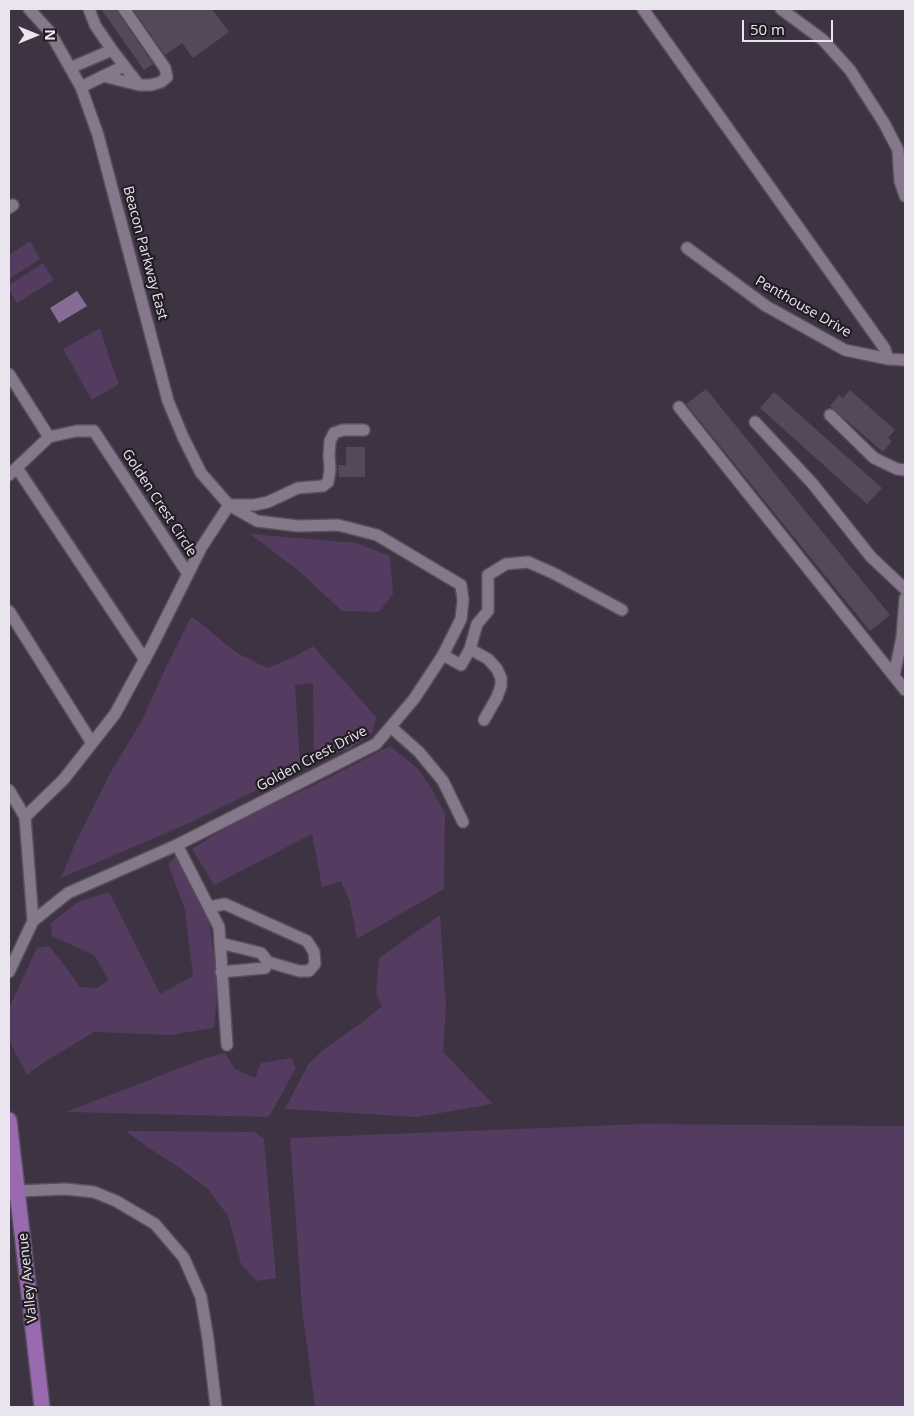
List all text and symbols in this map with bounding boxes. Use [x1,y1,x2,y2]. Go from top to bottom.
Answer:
north arrow [10,10,60,60]
scale bar [744,10,835,42]
text: 50 m [750,19,785,39]
text: N [41,29,60,41]
street label: Beacon Parkway East [119,184,171,322]
street label: Penthouse Drive [752,273,854,341]
street label: Golden Crest Circle [118,446,200,560]
street label: Golden Crest Drive [254,723,370,795]
street label: Valley Avenue [15,1232,41,1324]

